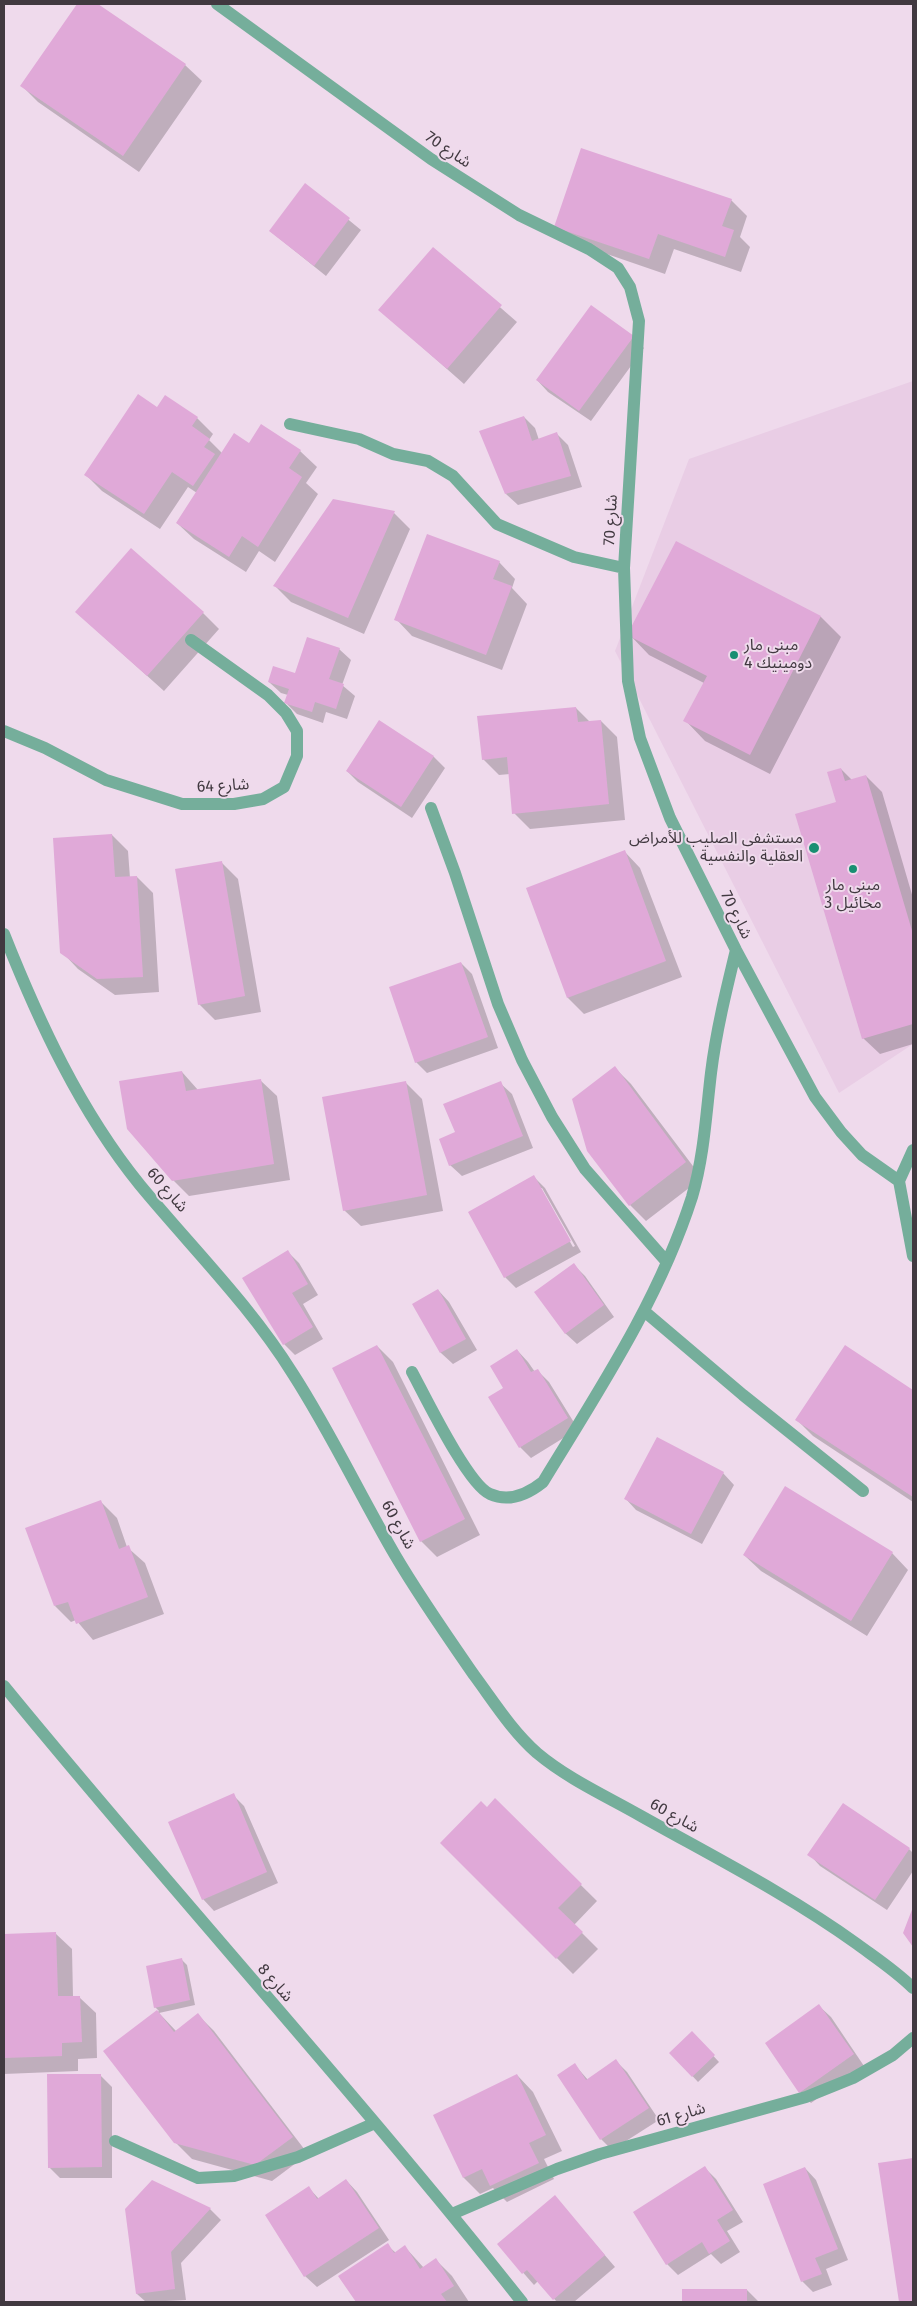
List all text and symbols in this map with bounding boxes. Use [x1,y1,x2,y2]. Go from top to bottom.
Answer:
street label: شارع 70 [421,128,475,172]
street label: شارع 70 [600,494,622,546]
place label: مبنى مار دومينيك 4 [744,636,812,674]
marker: مبنى مار دومينيك 4 [728,649,740,661]
street label: شارع 64 [196,775,250,797]
place label: مستشفى الصليب للأمراض العقلية والنفسية [629,829,803,867]
marker: مستشفى الصليب للأمراض العقلية والنفسية [807,841,821,855]
marker: مبنى مار مخائيل 3 [847,863,859,875]
place label: مبنى مار مخائيل 3 [824,876,882,914]
street label: شارع 70 [716,888,756,942]
street label: شارع 60 [142,1164,192,1216]
street label: شارع 60 [377,1497,419,1553]
street label: شارع 60 [646,1795,702,1837]
street label: شارع 8 [253,1960,297,2006]
street label: شارع 61 [654,2099,708,2131]

